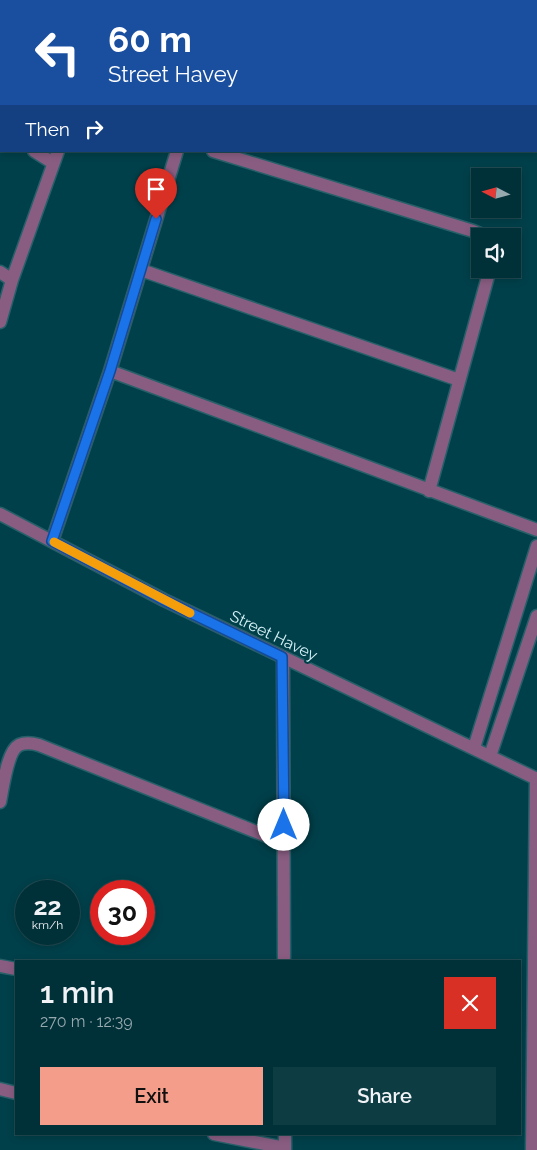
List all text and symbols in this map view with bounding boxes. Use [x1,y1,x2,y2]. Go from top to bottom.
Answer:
text: 60 m [108,19,192,60]
icon: left [25,20,90,85]
text: Street Havey [108,61,238,87]
icon: right [80,115,108,143]
text: Then [25,118,70,140]
pin [135,168,177,219]
north arrow [471,168,521,218]
map controls [471,168,521,278]
icon: arrive [142,175,170,203]
button: sound [471,228,521,278]
street label: Street Havey [227,606,321,665]
position arrow [257,798,309,850]
speed limit sign: 30 [90,880,155,945]
text: 22 [33,891,62,921]
text: km/h [32,918,63,932]
text: 1 min [40,975,115,1010]
button: close [444,977,496,1029]
text: 270 m · 12:39 [40,1012,133,1031]
button: Exit [40,1067,263,1125]
button: Share [273,1067,496,1125]

